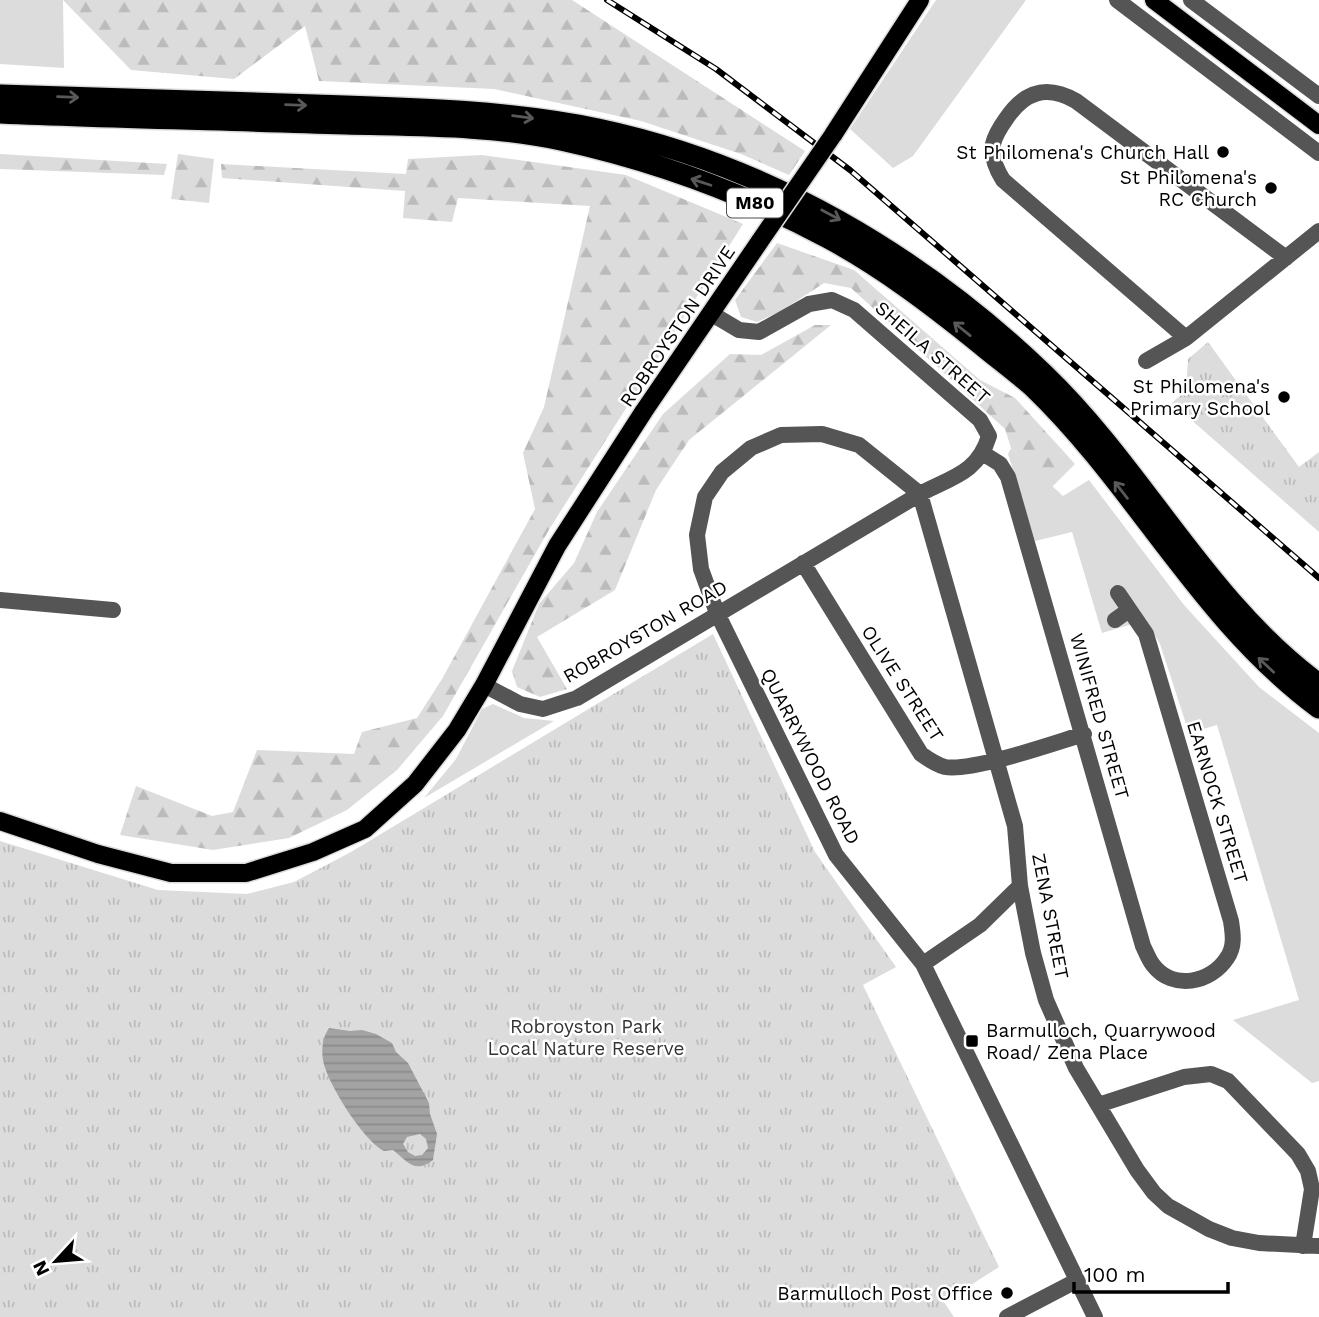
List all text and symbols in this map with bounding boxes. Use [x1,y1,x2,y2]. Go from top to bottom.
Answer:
one-way arrow [56,91,79,104]
one-way arrow [284,98,307,111]
one-way arrow [511,110,534,123]
place label: St Philomena's Church Hall [956,141,1209,164]
marker: St Philomena's Church Hall [1215,144,1231,160]
place label: St Philomena's RC Church [1120,166,1257,211]
one-way arrow [690,174,712,187]
marker: St Philomena's RC Church [1263,180,1279,196]
road number: M80 [727,188,783,218]
one-way arrow [820,209,841,223]
street label: ROBROYSTON DRIVE [615,241,740,411]
street label: SHEILA STREET [870,296,995,409]
one-way arrow [953,321,971,337]
place label: St Philomena's Primary School [1130,375,1270,420]
marker: St Philomena's Primary School [1276,389,1292,405]
one-way arrow [1114,481,1129,500]
street label: ROBROYSTON ROAD [559,575,731,688]
street label: OLIVE STREET [857,621,949,746]
street label: WINIFRED STREET [1065,631,1134,802]
one-way arrow [1258,656,1275,673]
street label: QUARRYWOOD ROAD [756,664,865,848]
street label: EARNOCK STREET [1182,718,1253,886]
street label: ZENA STREET [1027,851,1074,981]
park label: Robroyston Park Local Nature Reserve [487,1015,685,1060]
place label: Barmulloch, Quarrywood Road/ Zena Place [986,1019,1216,1064]
marker: Barmulloch, Quarrywood Road/ Zena Place [964,1033,980,1049]
north arrow [21,1226,91,1296]
scale bar [1074,1250,1228,1294]
text: N [28,1257,55,1280]
text: 100 m [1084,1262,1146,1287]
place label: Barmulloch Post Office [777,1282,993,1305]
marker: Barmulloch Post Office [999,1285,1015,1301]

